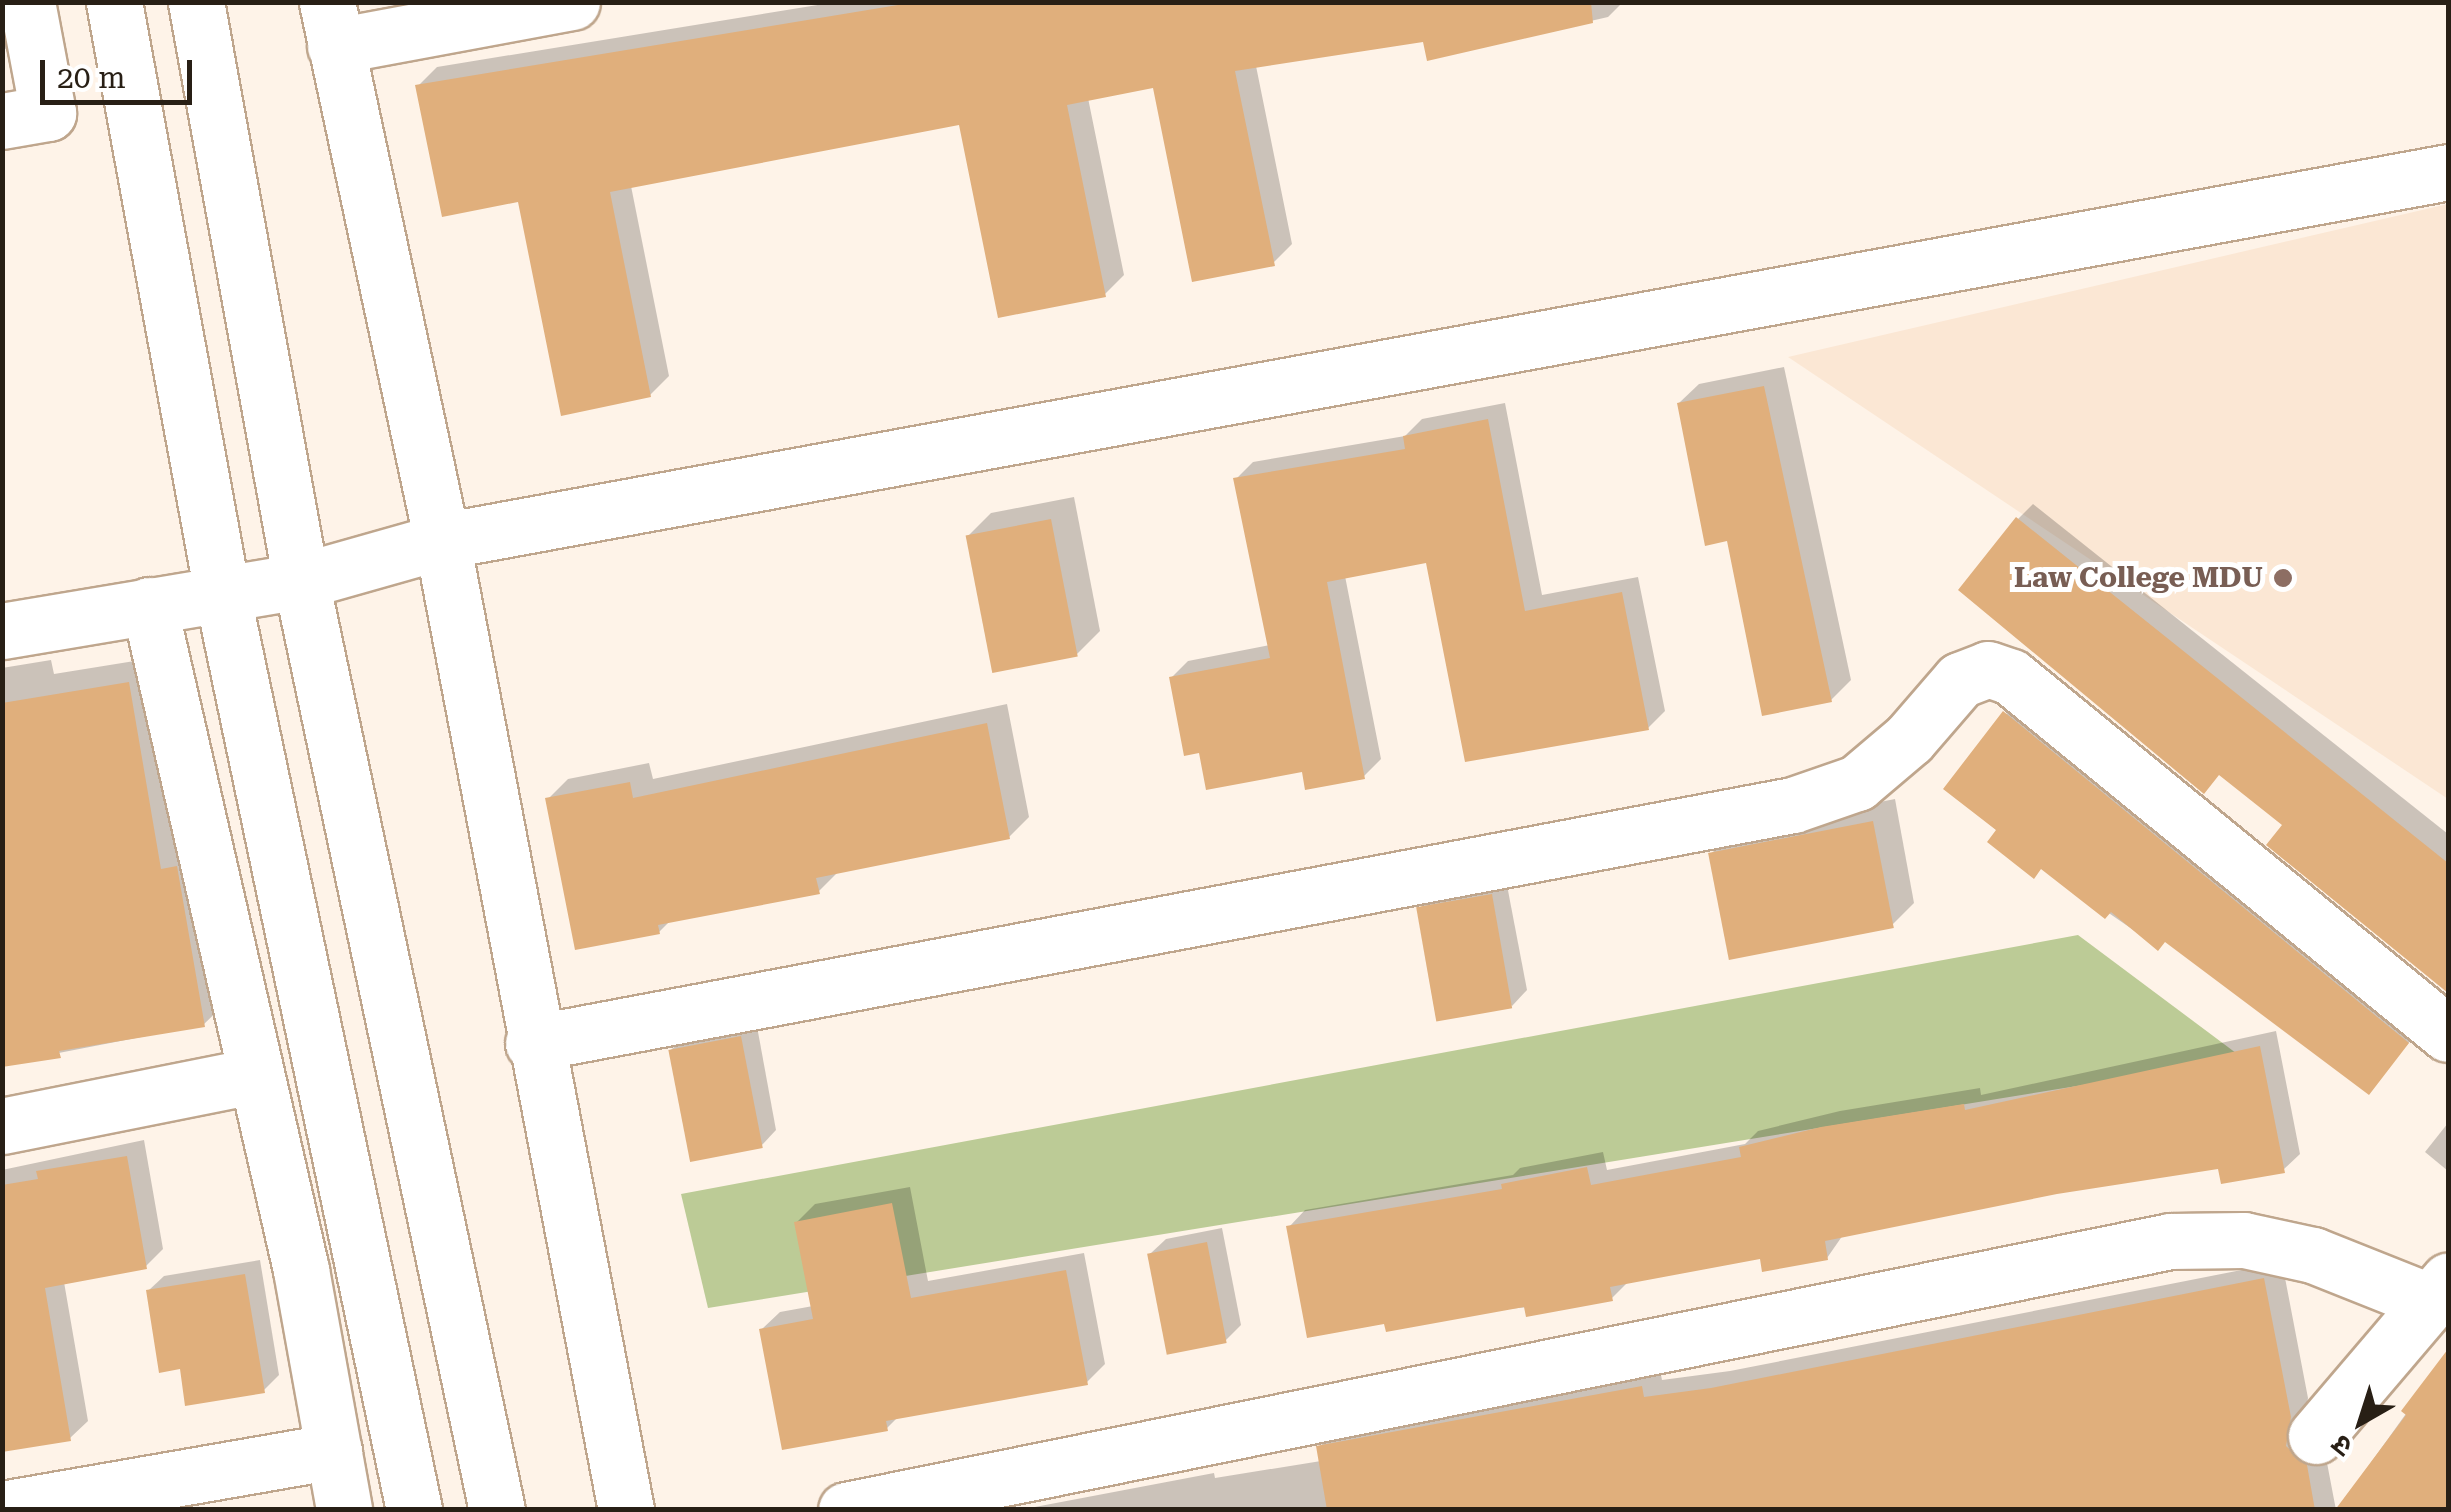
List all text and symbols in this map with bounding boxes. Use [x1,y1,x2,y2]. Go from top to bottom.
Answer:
scale bar [45,40,198,102]
text: 20 m [57,60,126,95]
place label: Law College MDU [2014,561,2263,595]
marker: Law College MDU [2272,567,2294,589]
north arrow [2311,1372,2411,1472]
text: उ [2325,1428,2359,1464]

